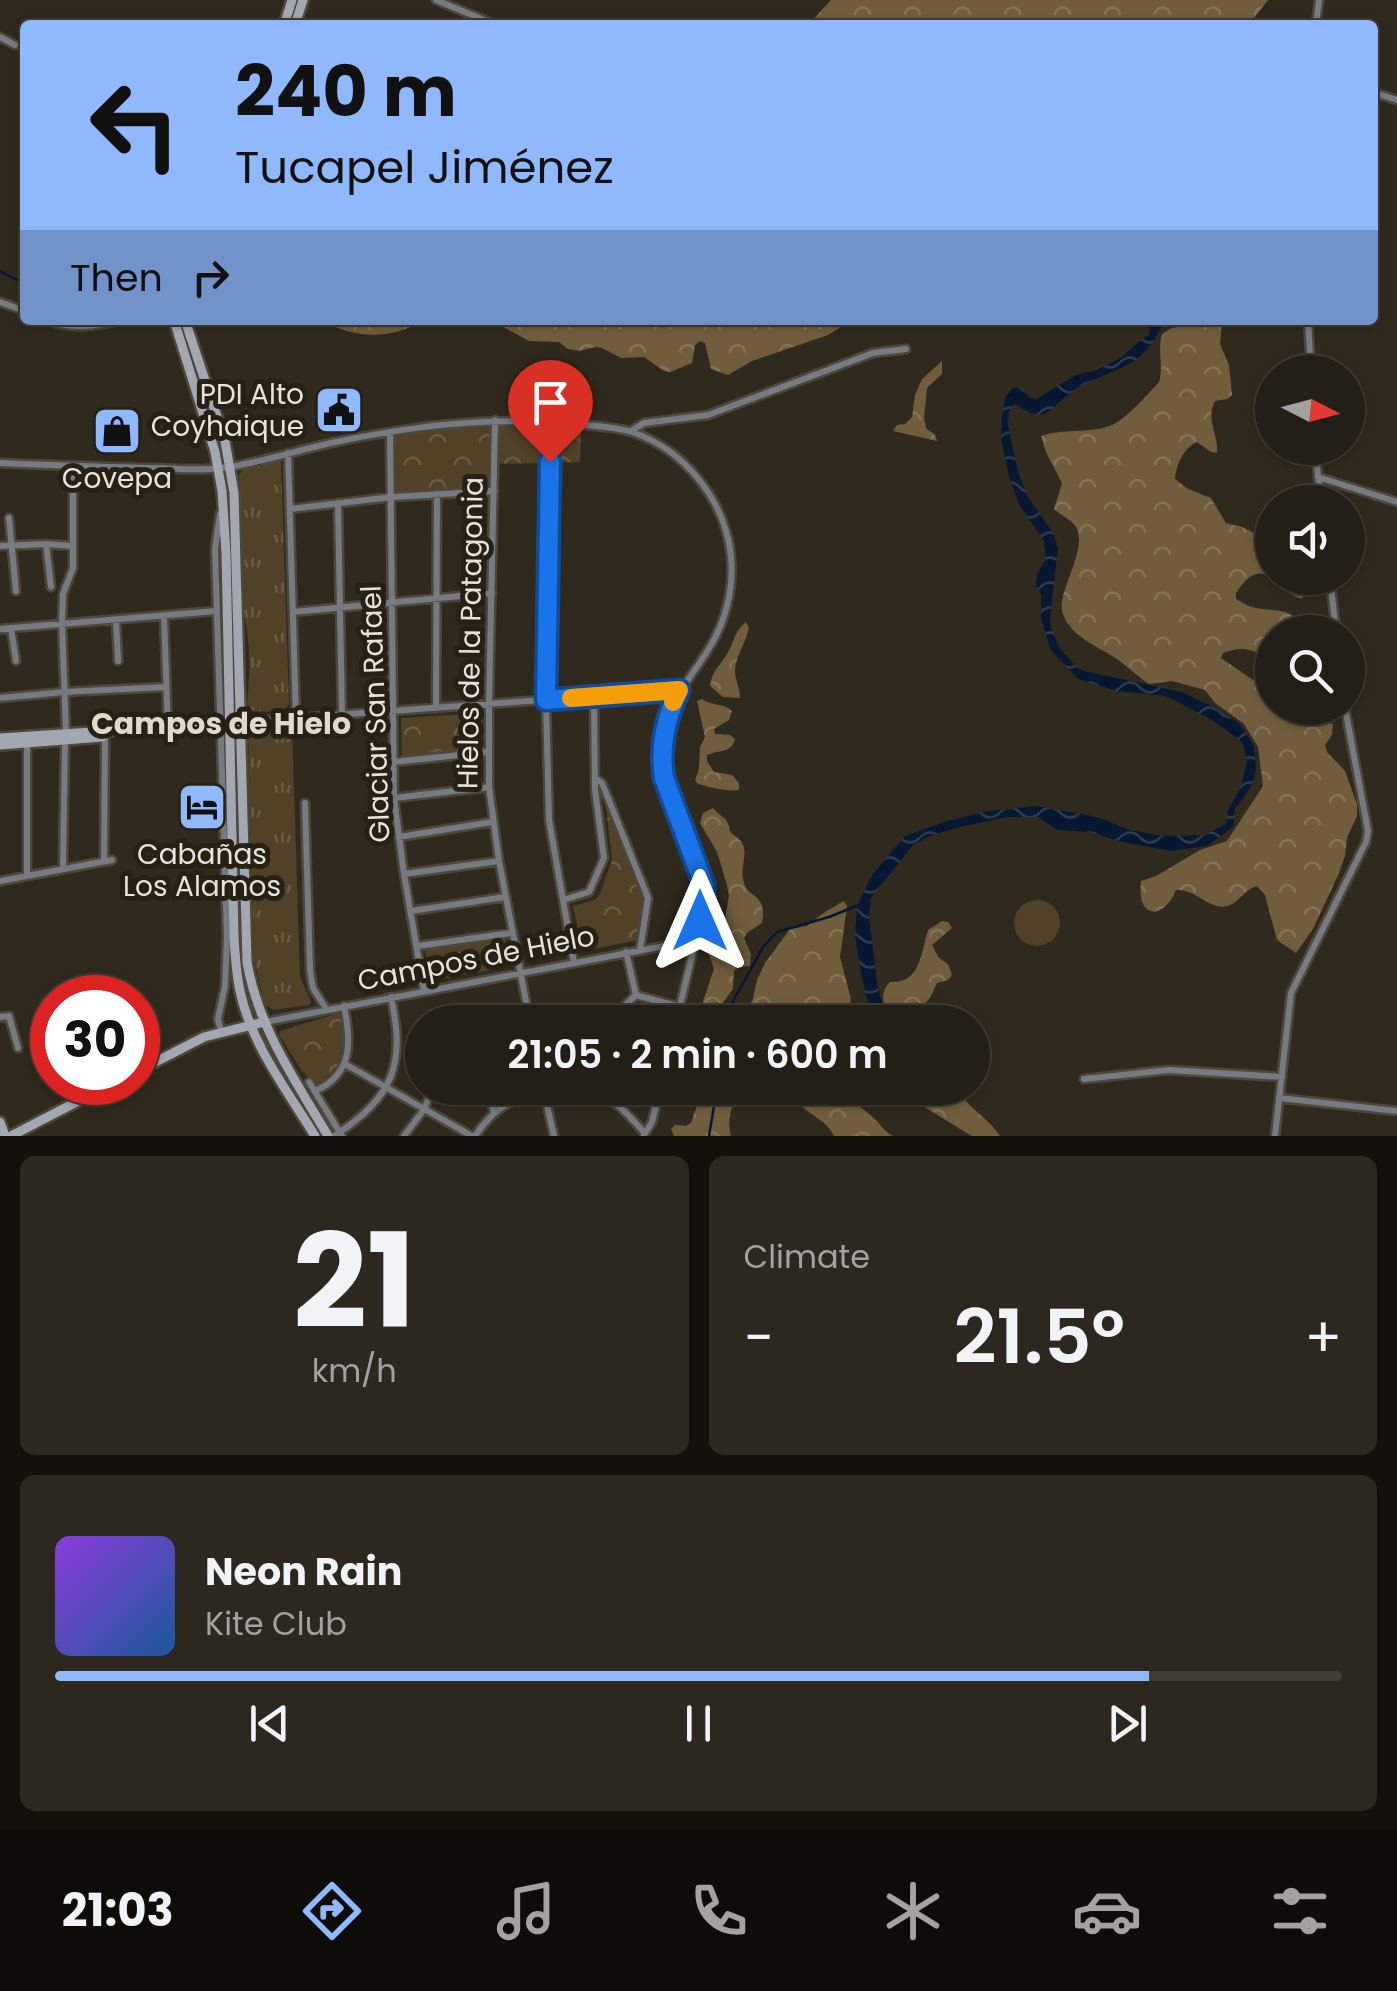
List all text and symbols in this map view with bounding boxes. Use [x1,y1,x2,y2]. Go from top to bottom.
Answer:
text: 240 m [235,42,457,141]
icon: left [70,60,200,190]
text: Tucapel Jiménez [235,136,614,199]
icon: right [183,250,238,305]
text: Then [70,251,163,304]
north arrow [1255,355,1365,465]
map controls [1255,355,1365,725]
pin [508,360,593,463]
place label: PDI Alto Coyhaique [151,375,304,446]
icon: arrive [523,375,578,430]
public building icon: PDI Alto Coyhaique [313,384,365,436]
shop icon: Covepa [91,405,143,457]
place label: Covepa [62,459,172,498]
street label: Hielos de la Patagonia [448,476,493,790]
button: sound [1255,485,1365,595]
street label: Glaciar San Rafael [352,585,399,843]
button: search [1255,615,1365,725]
district label: Campos de Hielo [91,702,351,745]
hotel icon: Cabañas Los Alamos [176,781,228,833]
place label: Cabañas Los Alamos [123,835,281,906]
position arrow [648,869,752,973]
street label: Campos de Hielo [354,916,598,1001]
speed limit sign: 30 [30,975,160,1105]
text: 21:05 · 2 min · 600 m [508,1028,887,1081]
text: 21 [293,1190,416,1373]
text: Climate [744,1234,870,1279]
text: 21.5° [953,1284,1125,1389]
text: − [744,1299,774,1376]
text: + [1304,1299,1342,1376]
text: km/h [312,1348,397,1393]
text: Neon Rain [205,1545,402,1598]
text: Kite Club [205,1601,347,1646]
icon: previous [242,1696,297,1751]
icon: pause [671,1696,726,1751]
icon: next [1100,1696,1155,1751]
icon: directions [297,1876,367,1946]
icon: music [491,1876,561,1946]
icon: phone [684,1876,754,1946]
icon: climate [878,1876,948,1946]
icon: car [1072,1876,1142,1946]
icon: filters [1265,1876,1335,1946]
text: 21:03 [62,1879,174,1942]

